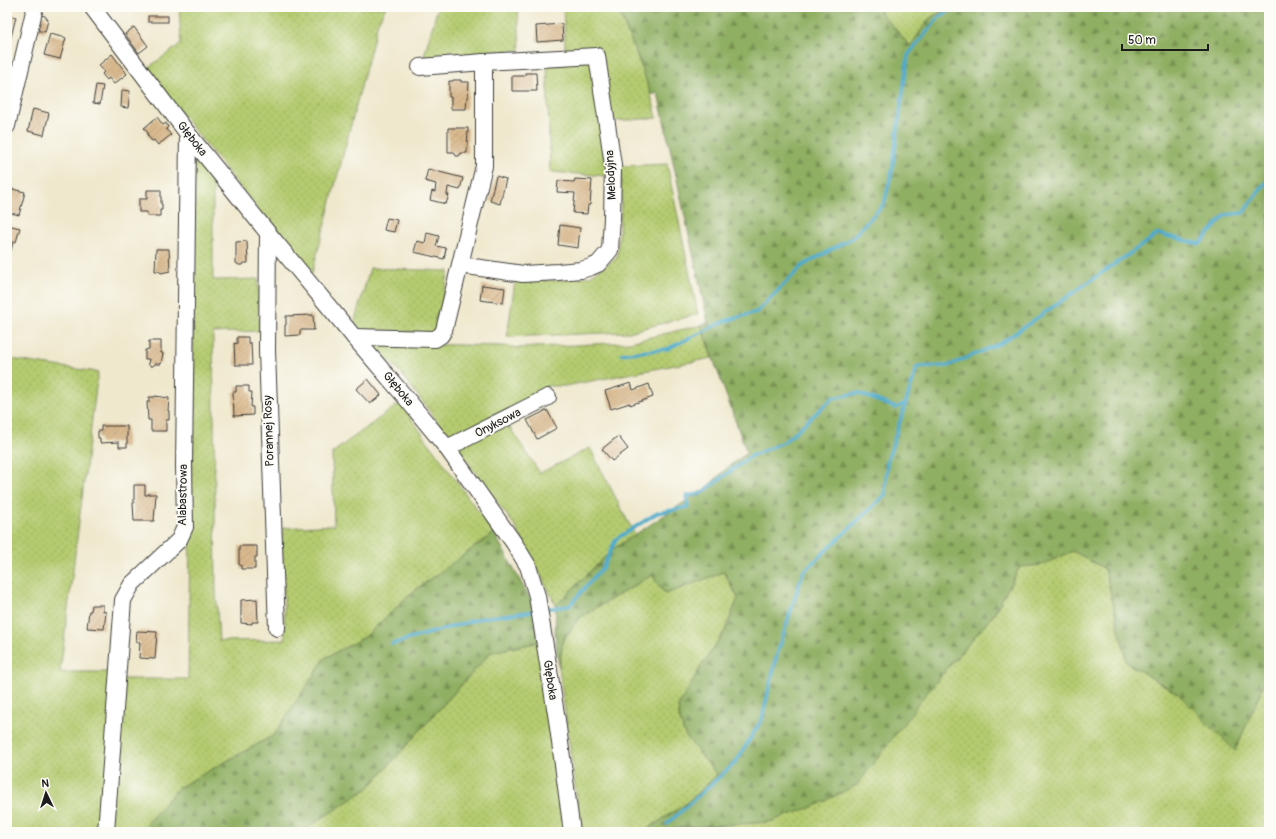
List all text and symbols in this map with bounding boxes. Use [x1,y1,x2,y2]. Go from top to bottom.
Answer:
scale bar [1122,26,1208,52]
text: 50 m [1128,33,1156,48]
street label: Głęboka [174,119,211,160]
street label: Melodyjna [602,149,620,200]
street label: Głęboka [379,369,417,410]
street label: Porannej Rosy [260,395,278,467]
street label: Onyksowa [472,405,524,441]
street label: Alabastrowa [175,463,191,526]
street label: Głęboka [539,659,561,701]
north arrow [26,773,66,813]
text: N [41,777,50,790]

